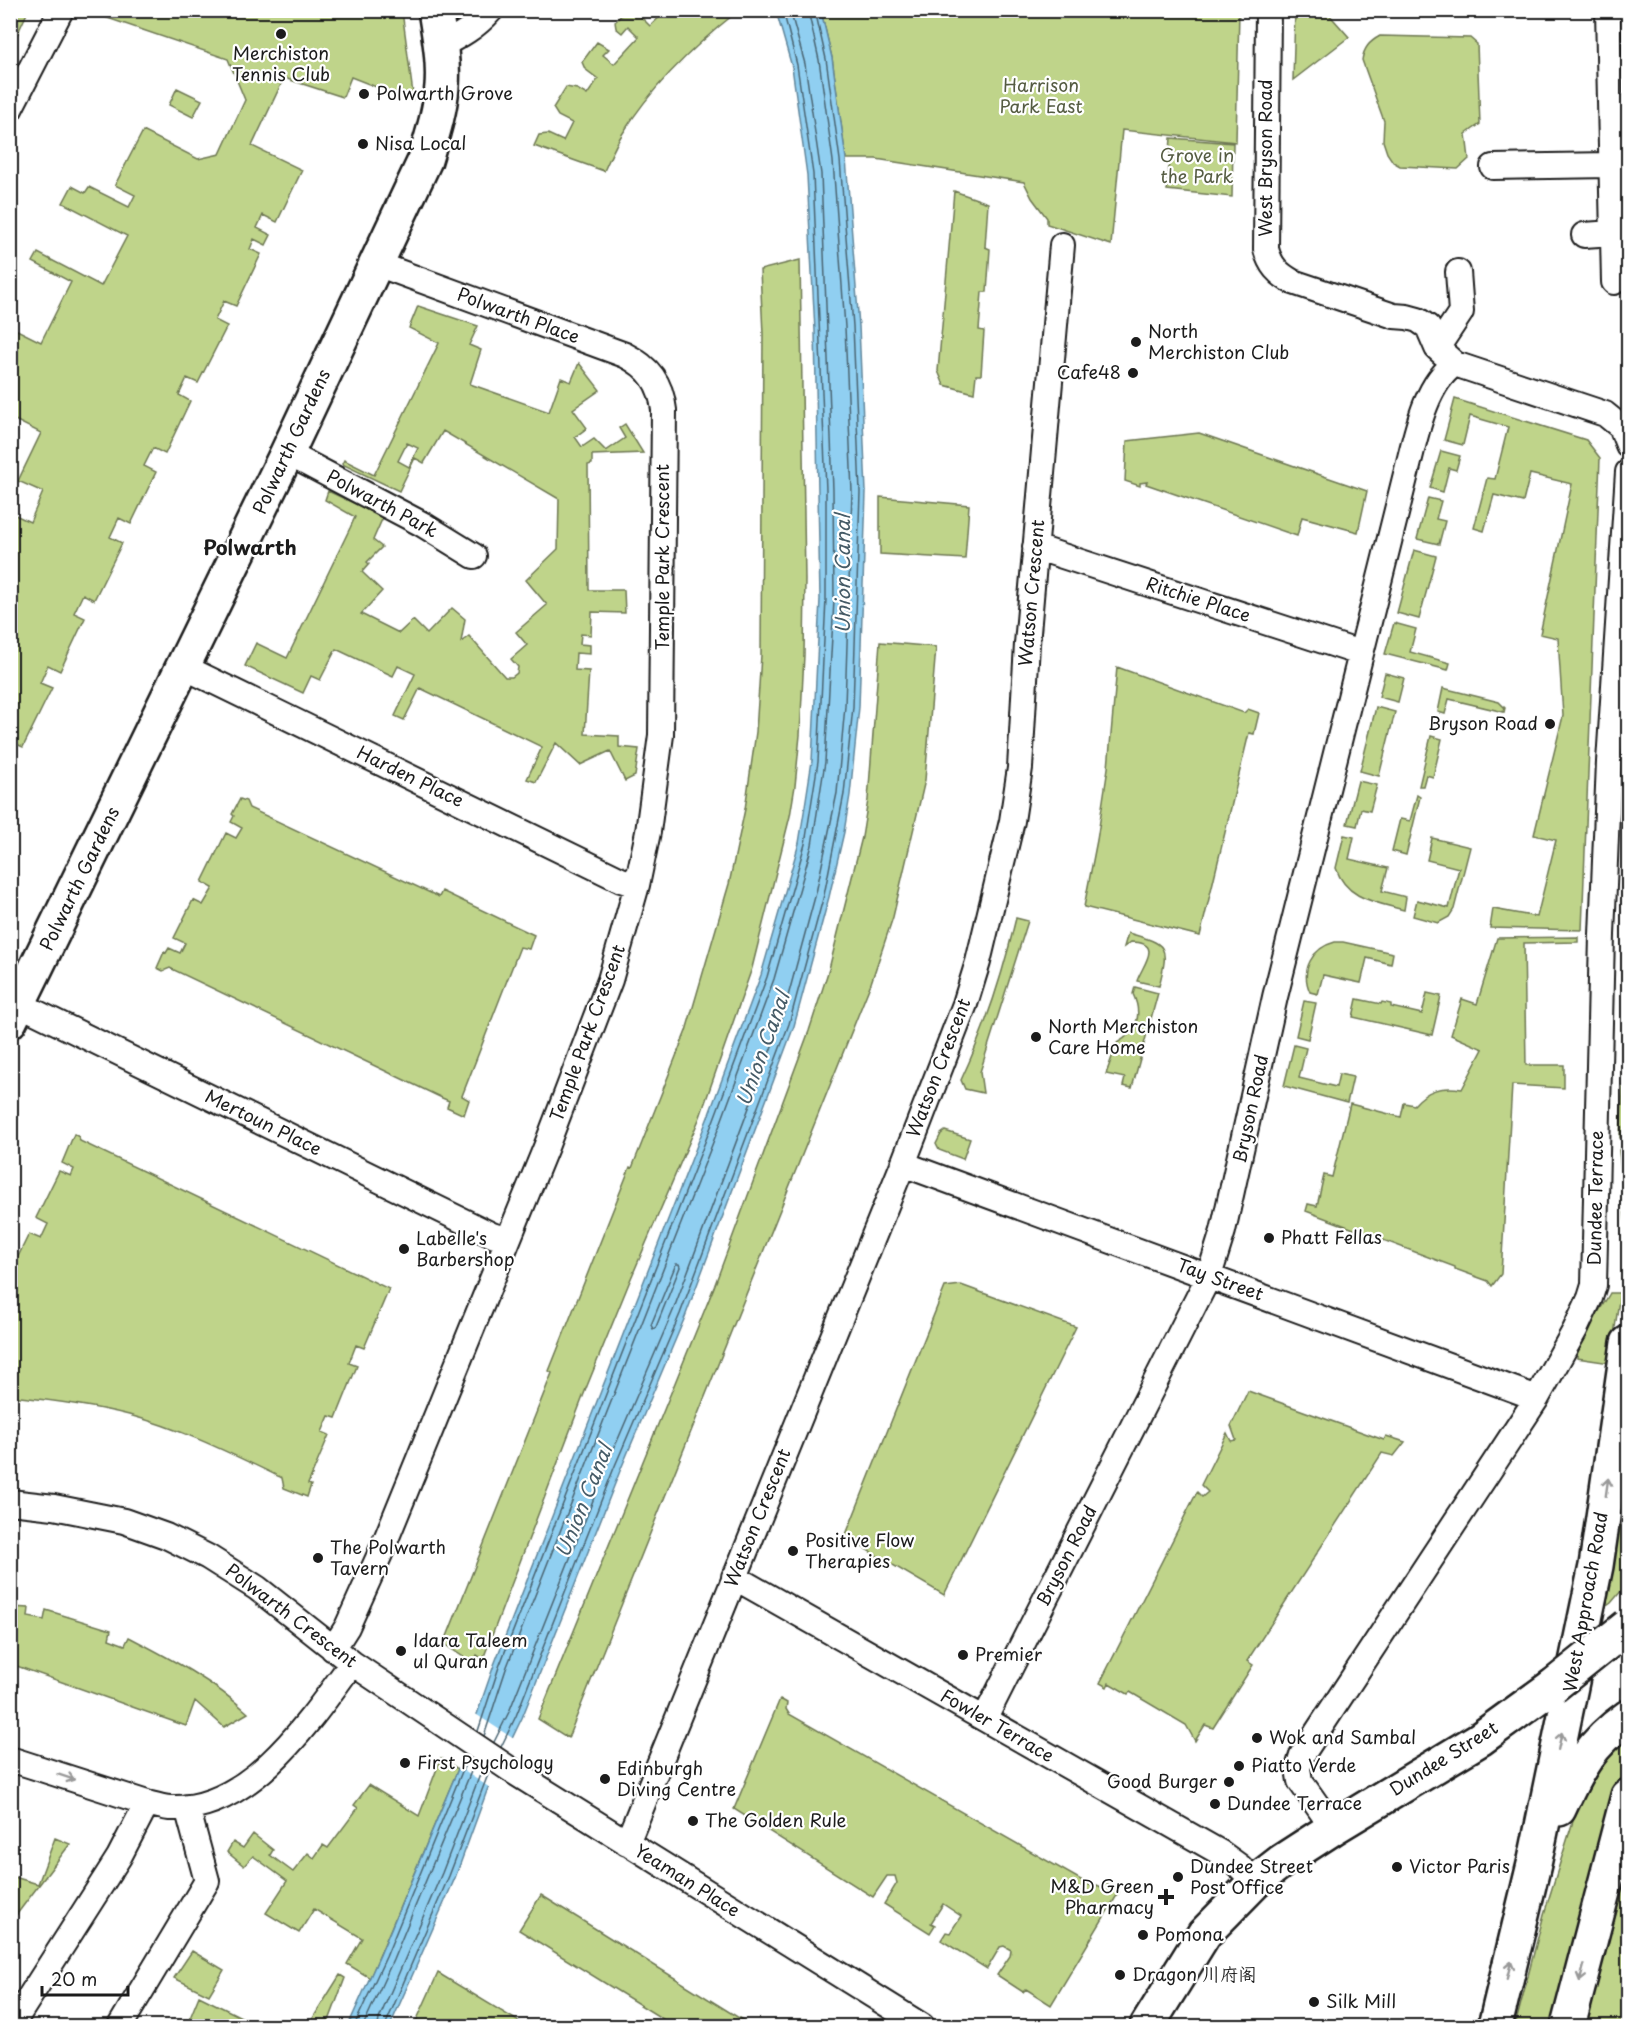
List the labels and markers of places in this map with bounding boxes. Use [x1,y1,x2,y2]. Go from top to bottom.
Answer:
marker: Merchiston Tennis Club [274,27,288,41]
place label: Merchiston Tennis Club [232,39,330,87]
place label: Polwarth Grove [376,79,513,106]
marker: Polwarth Grove [357,87,371,101]
place label: Nisa Local [375,129,466,156]
marker: Nisa Local [356,137,370,151]
place label: North Merchiston Club [1148,317,1289,365]
marker: North Merchiston Club [1129,335,1143,349]
place label: Cafe48 [1057,358,1121,385]
marker: Cafe48 [1126,366,1140,380]
place label: Bryson Road [1428,709,1538,736]
marker: Bryson Road [1543,717,1557,731]
place label: North Merchiston Care Home [1048,1012,1198,1060]
marker: North Merchiston Care Home [1029,1030,1043,1044]
place label: Phatt Fellas [1281,1223,1382,1250]
place label: Labelle's Barbershop [416,1224,515,1272]
marker: Phatt Fellas [1262,1231,1276,1245]
marker: Labelle's Barbershop [397,1242,411,1256]
place label: Positive Flow Therapies [805,1526,914,1574]
place label: The Polwarth Tavern [330,1533,446,1581]
marker: Positive Flow Therapies [786,1544,800,1558]
marker: The Polwarth Tavern [311,1551,325,1565]
place label: Idara Taleem ul Quran [413,1626,528,1674]
place label: Premier [975,1640,1043,1667]
marker: Idara Taleem ul Quran [394,1644,408,1658]
marker: Premier [956,1648,970,1662]
place label: Wok and Sambal [1269,1723,1416,1750]
marker: Wok and Sambal [1250,1731,1264,1745]
place label: First Psychology [417,1748,554,1775]
place label: Piatto Verde [1251,1751,1357,1778]
place label: Edinburgh Diving Centre [617,1754,736,1802]
marker: First Psychology [398,1756,412,1770]
marker: Piatto Verde [1232,1759,1246,1773]
place label: Good Burger [1107,1767,1218,1794]
marker: Edinburgh Diving Centre [598,1772,612,1786]
marker: Good Burger [1222,1775,1236,1789]
place label: Dundee Terrace [1227,1789,1362,1816]
marker: Dundee Terrace [1208,1797,1222,1811]
place label: The Golden Rule [705,1806,847,1833]
marker: The Golden Rule [686,1814,700,1828]
place label: Dundee Street Post Office [1190,1852,1313,1900]
place label: Victor Paris [1409,1852,1510,1879]
marker: Victor Paris [1390,1860,1404,1874]
marker: Dundee Street Post Office [1171,1870,1185,1884]
place label: M&D Green Pharmacy [1050,1872,1154,1920]
marker: M&D Green Pharmacy [1159,1890,1173,1904]
place label: Pomona [1155,1920,1224,1947]
marker: Pomona [1136,1928,1150,1942]
place label: Dragon 川府阁 [1132,1960,1257,1987]
marker: Dragon 川府阁 [1113,1968,1127,1982]
place label: Silk Mill [1326,1987,1396,2014]
marker: Silk Mill [1307,1995,1321,2009]

